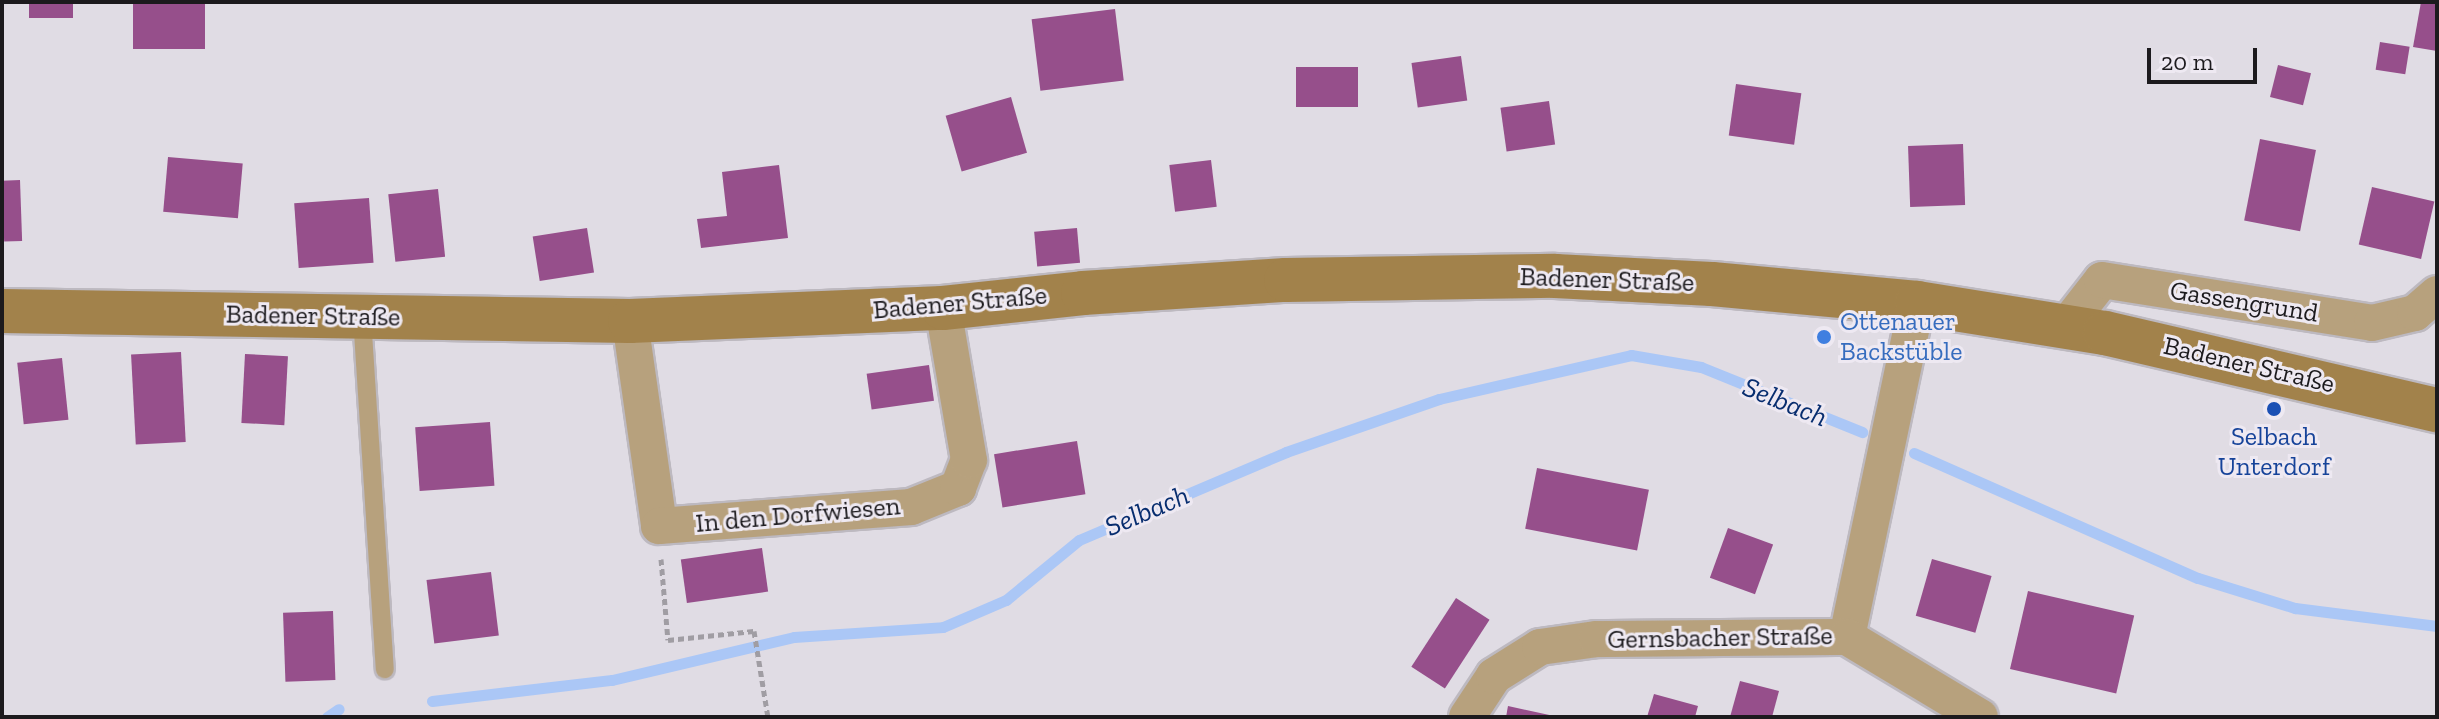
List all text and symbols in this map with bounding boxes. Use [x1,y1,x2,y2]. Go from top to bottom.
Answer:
scale bar [2151,32,2261,82]
text: 20 m [2161,47,2213,76]
street label: Badener Straße [1519,261,1695,299]
street label: Gassengrund [2168,275,2320,329]
street label: Badener Straße [872,280,1048,326]
street label: Badener Straße [225,299,401,333]
place label: Ottenauer Backstüble [1840,306,1962,368]
marker: Ottenauer Backstüble [1815,328,1833,346]
street label: Badener Straße [2160,330,2338,400]
water label: Selbach [1738,370,1832,434]
marker: Selbach Unterdorf [2265,400,2283,418]
place label: Selbach Unterdorf [2218,421,2330,482]
water label: Selbach [1100,478,1194,544]
street label: In den Dorfwiesen [694,491,902,539]
street label: Gernsbacher Straße [1607,620,1833,656]

